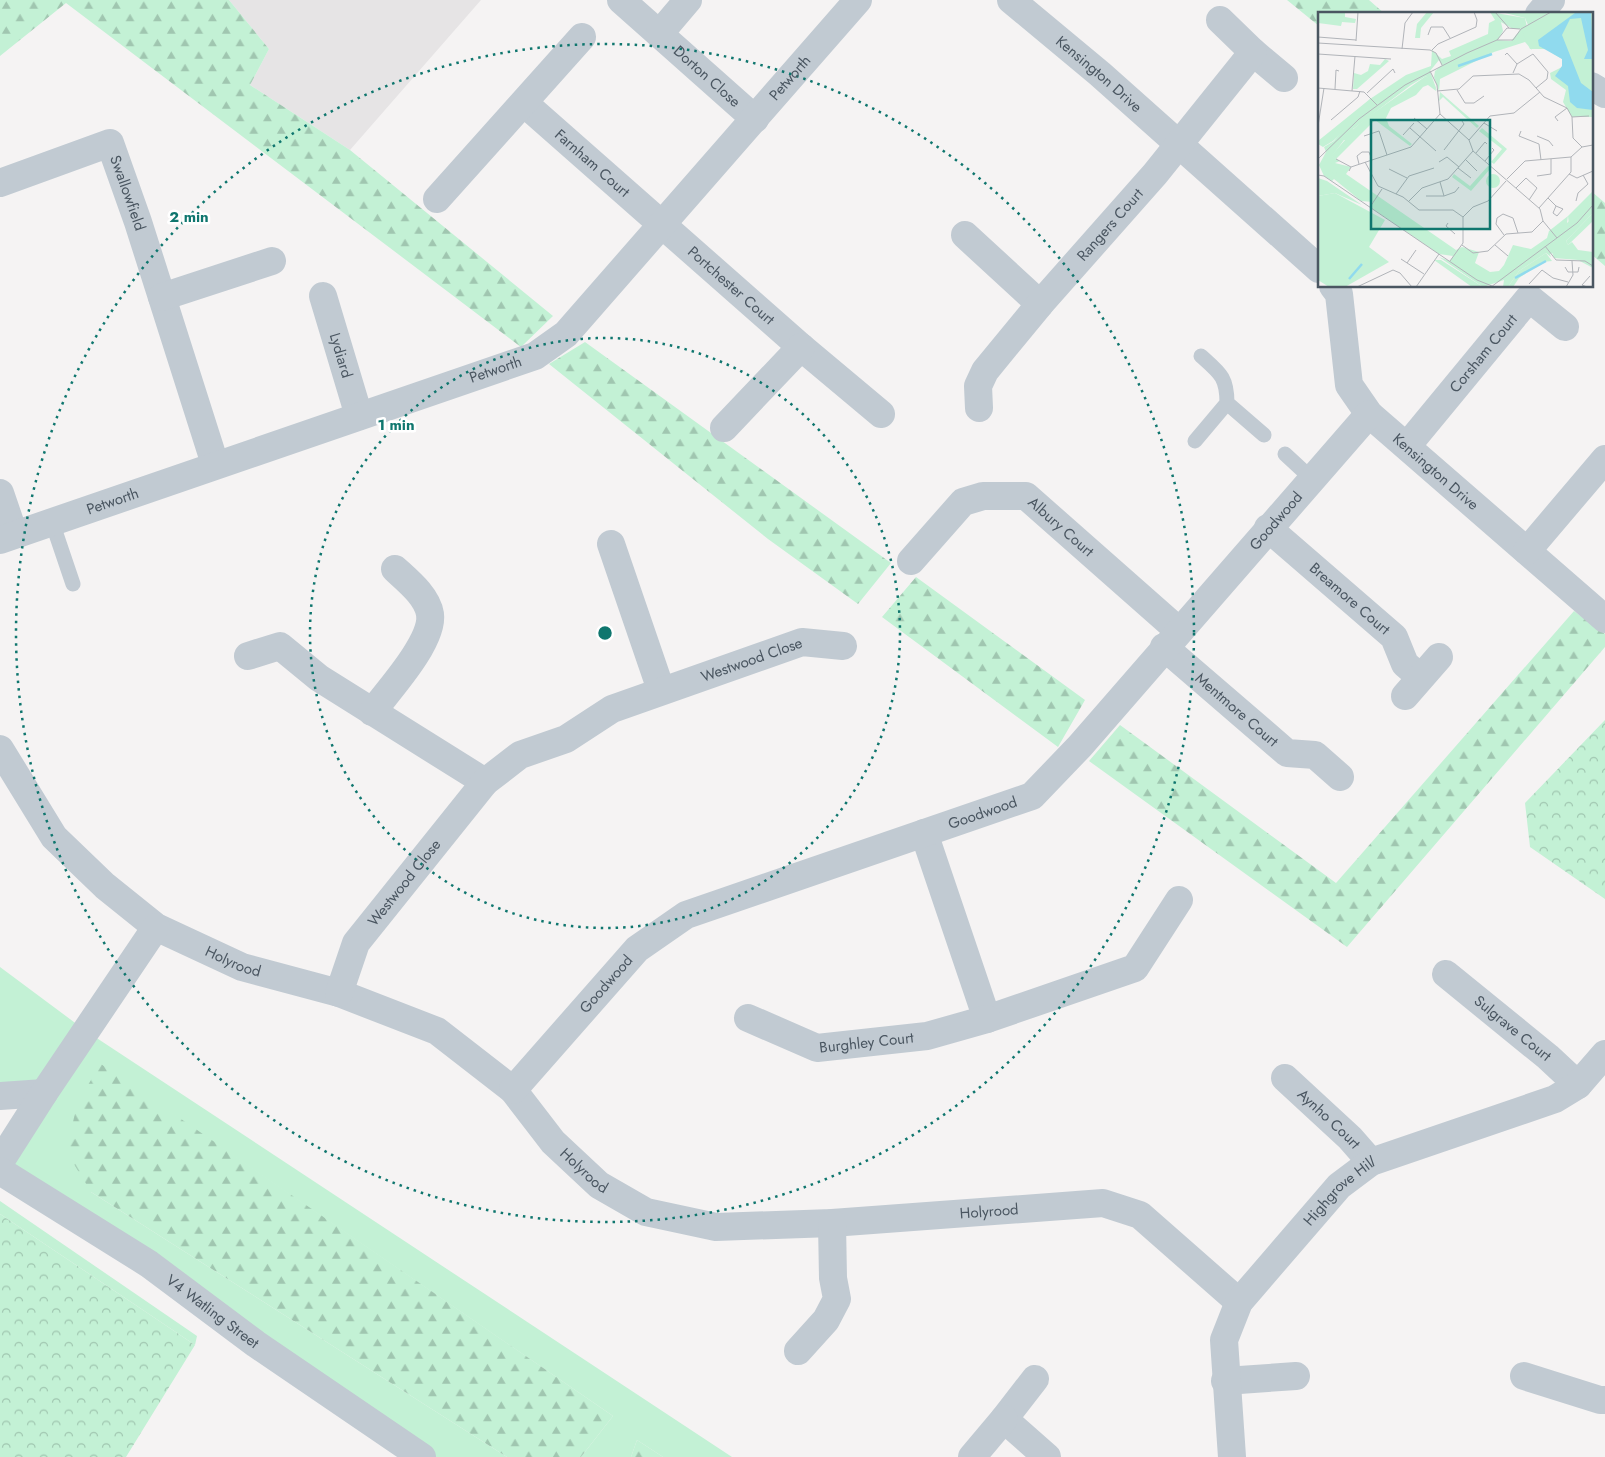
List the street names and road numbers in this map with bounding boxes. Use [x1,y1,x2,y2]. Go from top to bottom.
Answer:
street label: Kensington Drive [1051,31,1147,118]
street label: Dorton Close [668,40,746,112]
street label: Petworth [764,50,816,105]
street label: Farnham Court [550,124,635,203]
street label: Swallowfield [104,152,151,233]
street label: Rangers Court [1072,183,1149,266]
street label: Portchester Court [683,241,780,330]
street label: Corsham Court [1444,309,1523,397]
street label: Lydiard [324,330,358,381]
street label: Petworth [466,350,525,389]
street label: Kensington Drive [1388,428,1484,516]
street label: Petworth [83,482,142,520]
street label: Goodwood [1244,487,1308,555]
street label: Albury Court [1023,491,1099,562]
street label: Breamore Court [1304,557,1395,640]
street label: Westwood Close [698,632,806,688]
street label: Mentmore Court [1190,668,1283,752]
street label: Goodwood [945,791,1020,835]
street label: Westwood Close [362,834,446,931]
street label: Holyrood [201,940,263,983]
street label: Goodwood [574,950,638,1018]
street label: Sulgrave Court [1469,990,1556,1067]
street label: Burghley Court [818,1026,915,1059]
street label: Aynho Court [1292,1084,1366,1154]
street label: Holyrood [555,1143,612,1199]
street label: Highgrove Hill [1298,1151,1377,1231]
street label: Holyrood [959,1198,1019,1225]
street label: V4 Watling Street [161,1269,264,1354]

